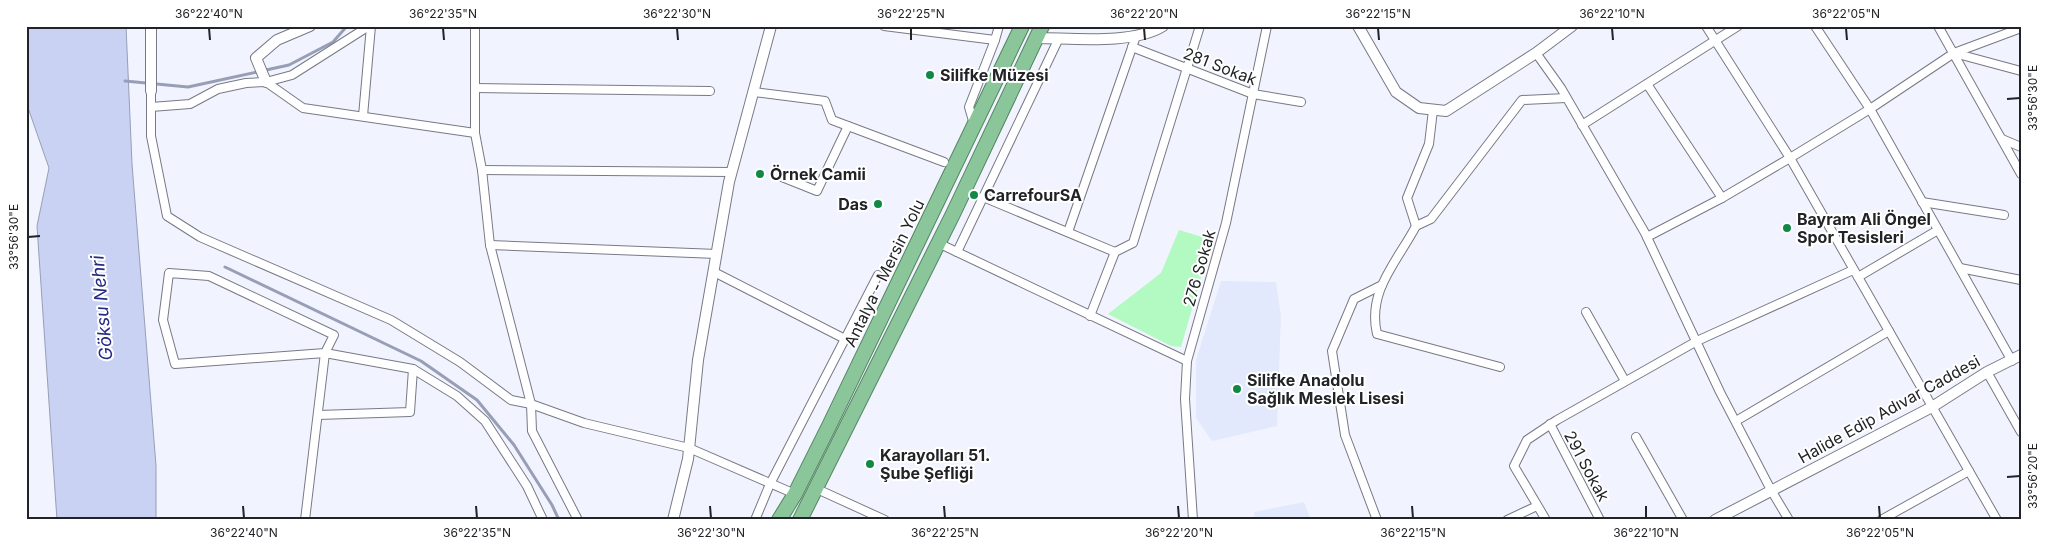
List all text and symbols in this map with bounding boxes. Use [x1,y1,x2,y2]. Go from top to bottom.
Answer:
text: 36°22'40"N [175,6,243,21]
text: 36°22'35"N [409,6,477,21]
text: 36°22'30"N [643,6,711,21]
text: 36°22'25"N [877,6,945,21]
text: 36°22'20"N [1110,6,1178,21]
text: 36°22'15"N [1345,6,1411,21]
text: 36°22'10"N [1579,6,1645,21]
text: 36°22'05"N [1812,6,1880,21]
street label: 281 Sokak [1180,43,1260,89]
place label: Silifke Müzesi [940,65,1049,85]
text: 33°56'30"E [2025,65,2040,131]
marker: Silifke Müzesi [924,69,936,81]
place label: Örnek Camii [770,164,866,184]
marker: Örnek Camii [754,168,766,180]
place label: CarrefourSA [984,185,1082,205]
marker: CarrefourSA [968,189,980,201]
place label: Das [838,194,868,214]
street label: Antalya - Mersin Yolu [840,196,928,350]
marker: Das [872,198,884,210]
text: 33°56'30"E [6,204,21,270]
place label: Bayram Ali Öngel Spor Tesisleri [1797,209,1931,247]
marker: Bayram Ali Öngel Spor Tesisleri [1781,222,1793,234]
street label: 276 Sokak [1178,227,1220,309]
water label: Göksu Nehri [86,254,117,361]
street label: Halide Edip Adıvar Caddesi [1795,351,1983,467]
place label: Silifke Anadolu Sağlık Meslek Lisesi [1247,370,1404,408]
marker: Silifke Anadolu Sağlık Meslek Lisesi [1231,383,1243,395]
street label: 291 Sokak [1560,427,1614,505]
text: 33°56'20"E [2025,443,2040,509]
place label: Karayolları 51. Şube Şefliği [880,445,990,483]
marker: Karayolları 51. Şube Şefliği [864,458,876,470]
text: 36°22'40"N [210,525,278,540]
text: 36°22'35"N [443,525,511,540]
text: 36°22'30"N [677,525,745,540]
text: 36°22'25"N [911,525,979,540]
text: 36°22'20"N [1145,525,1213,540]
text: 36°22'15"N [1380,525,1446,540]
text: 36°22'10"N [1613,525,1679,540]
text: 36°22'05"N [1846,525,1914,540]

